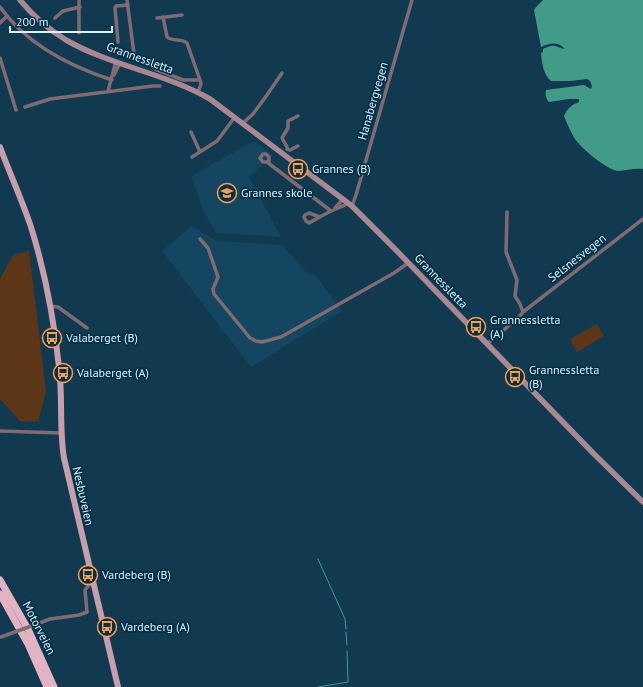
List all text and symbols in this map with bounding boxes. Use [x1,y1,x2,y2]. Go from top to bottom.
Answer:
scale bar [10,8,112,34]
text: 200 m [16,14,49,29]
street label: Grannessletta [105,38,176,77]
street label: Hanabergvegen [354,60,391,142]
bus stop icon: Grannes (B) [287,158,309,180]
place label: Grannes (B) [312,161,371,176]
school or university icon: Grannes skole [216,182,238,204]
place label: Grannes skole [241,185,313,200]
street label: Selsnesvegen [545,230,609,285]
street label: Grannessletta [412,250,471,311]
place label: Grannessletta (A) [490,312,560,341]
bus stop icon: Grannessletta (A) [465,316,487,338]
bus stop icon: Valaberget (B) [41,327,63,349]
place label: Valaberget (B) [65,330,138,345]
bus stop icon: Valaberget (A) [52,362,74,384]
place label: Grannessletta (B) [529,362,599,391]
place label: Valaberget (A) [76,365,149,380]
bus stop icon: Grannessletta (B) [504,366,526,388]
street label: Nesbuveien [69,465,98,527]
bus stop icon: Vardeberg (B) [77,564,99,586]
place label: Vardeberg (B) [101,567,171,582]
street label: Motorveien [20,599,59,657]
bus stop icon: Vardeberg (A) [96,616,118,638]
place label: Vardeberg (A) [120,619,190,634]

